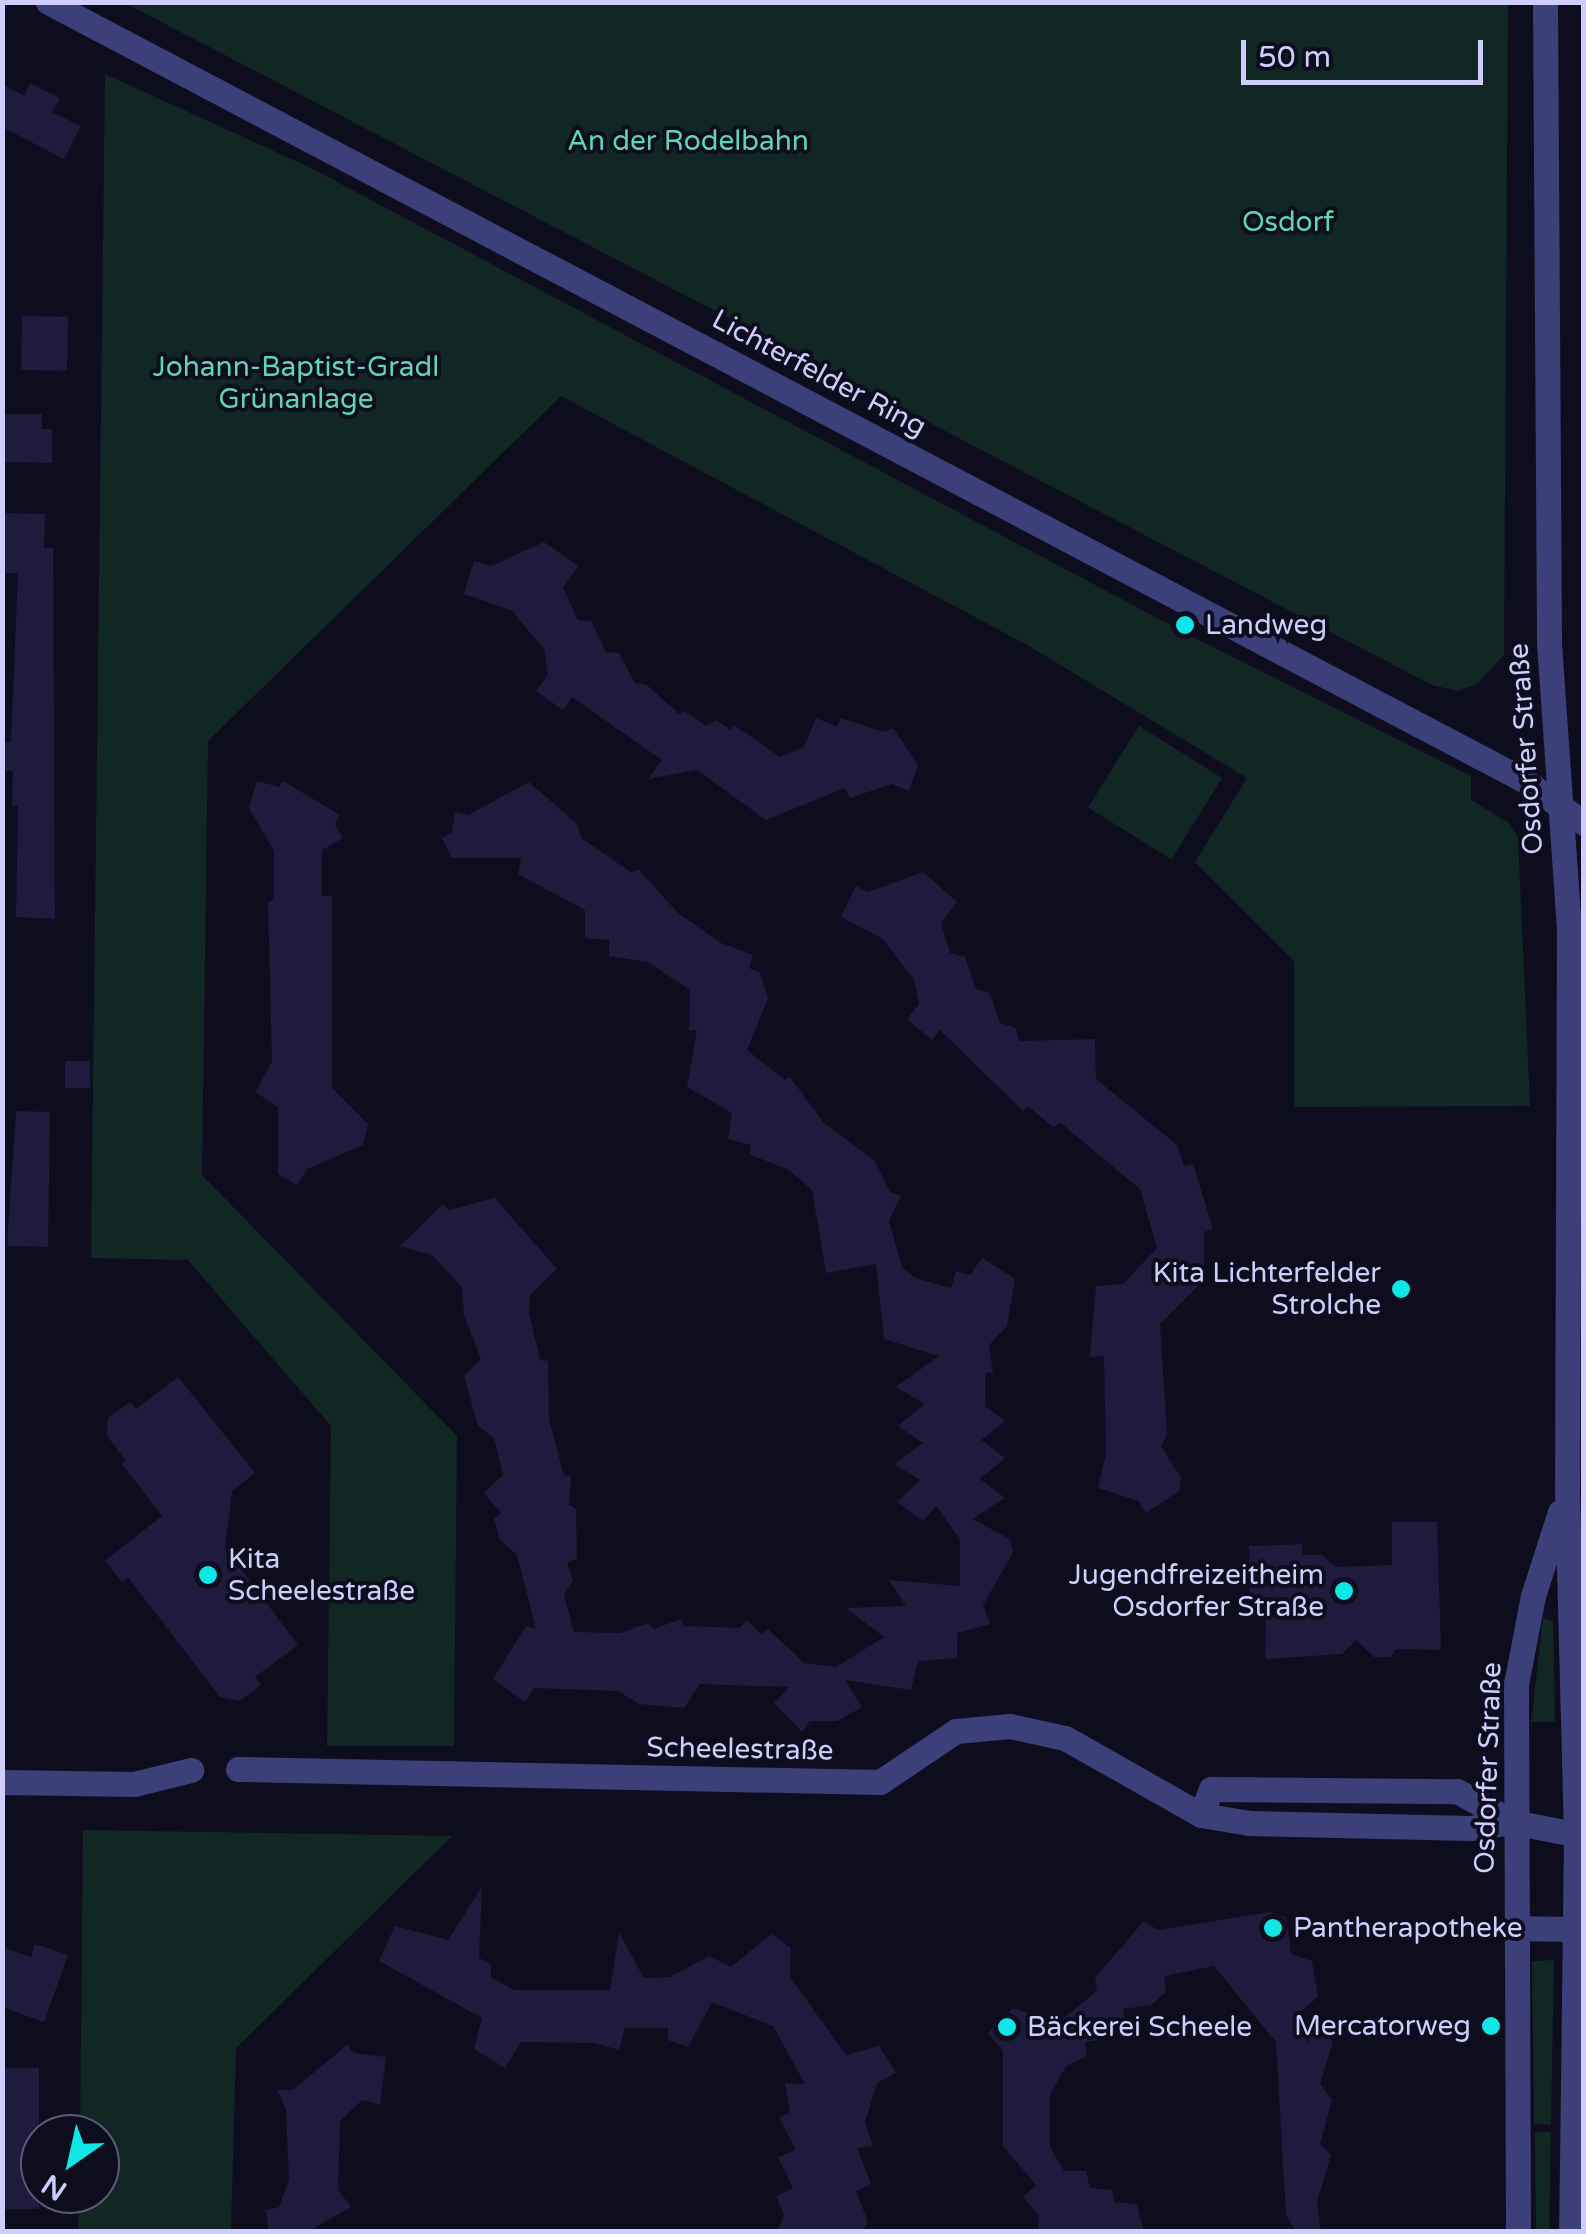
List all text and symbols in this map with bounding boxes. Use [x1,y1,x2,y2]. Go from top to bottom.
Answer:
scale bar [1246,20,1488,82]
text: 50 m [1258,39,1331,76]
park label: An der Rodelbahn [567,124,809,158]
park label: Osdorf [1242,205,1334,239]
street label: Lichterfelder Ring [706,302,932,444]
park label: Johann-Baptist-Gradl Grünanlage [153,350,439,416]
place label: Landweg [1205,608,1327,642]
marker: Landweg [1174,614,1196,636]
street label: Osdorfer Straße [1502,642,1550,856]
place label: Kita Lichterfelder Strolche [1153,1256,1381,1322]
marker: Kita Lichterfelder Strolche [1390,1278,1412,1300]
place label: Kita Scheelestraße [228,1542,415,1608]
place label: Jugendfreizeitheim Osdorfer Straße [1069,1558,1324,1624]
marker: Kita Scheelestraße [197,1564,219,1586]
marker: Jugendfreizeitheim Osdorfer Straße [1333,1580,1355,1602]
street label: Osdorfer Straße [1468,1662,1508,1874]
street label: Scheelestraße [646,1731,834,1767]
place label: Pantherapotheke [1293,1911,1523,1945]
marker: Pantherapotheke [1262,1917,1284,1939]
place label: Mercatorweg [1294,2009,1471,2043]
place label: Bäckerei Scheele [1027,2010,1252,2044]
marker: Mercatorweg [1480,2015,1502,2037]
marker: Bäckerei Scheele [996,2016,1018,2038]
north arrow [20,2114,120,2214]
text: N [36,2167,73,2208]

